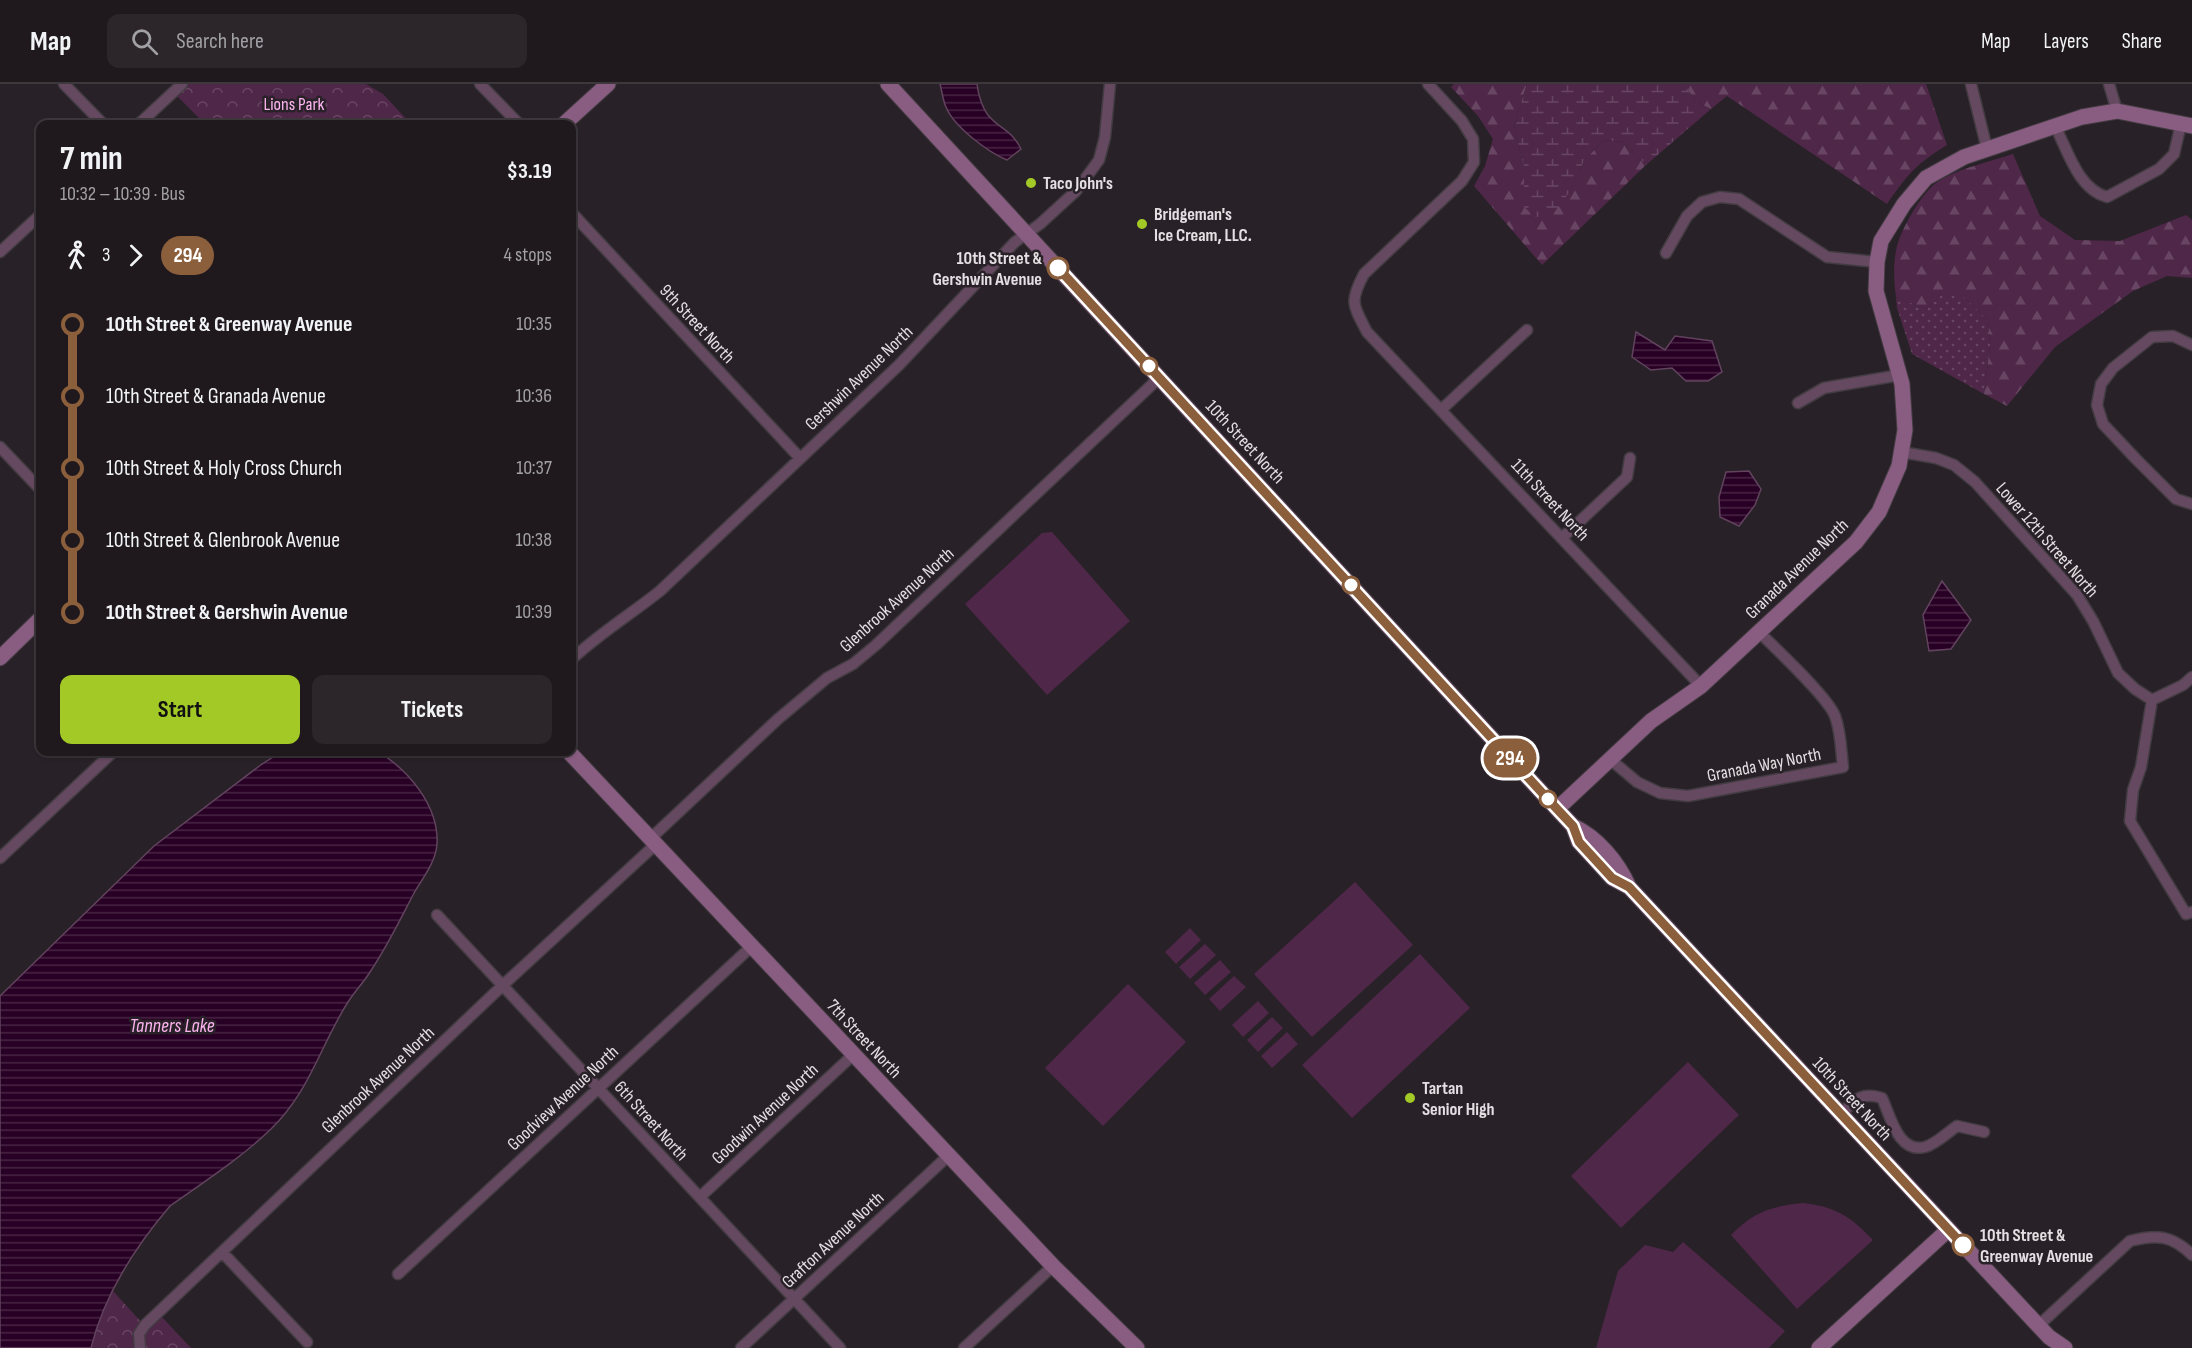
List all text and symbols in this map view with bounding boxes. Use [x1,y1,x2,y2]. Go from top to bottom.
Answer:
search box [107,14,527,68]
text: Map [30,25,71,58]
icon: search [128,25,161,58]
text: Search here [176,28,264,55]
text: Map [1981,29,2010,54]
text: Layers [2043,29,2089,54]
text: Share [2122,29,2162,54]
park label: Lions Park [264,94,325,115]
text: 7 min [60,139,123,179]
text: $3.19 [507,158,552,185]
place label: Taco John's [1043,173,1113,194]
marker: Taco John's [1024,176,1038,190]
text: 10:32 – 10:39 · Bus [60,182,185,206]
place label: Bridgeman's Ice Cream, LLC. [1154,204,1252,246]
marker: Bridgeman's Ice Cream, LLC. [1135,217,1149,231]
icon: walk [60,239,93,272]
icon: forward [119,239,152,272]
text: 3 [102,243,110,267]
text: 294 [173,243,202,268]
text: 4 stops [504,243,552,267]
place label: 10th Street & Gershwin Avenue [932,248,1042,290]
marker: 10th Street & Gershwin Avenue [1047,257,1069,279]
street label: 9th Street North [655,280,739,368]
text: 10th Street & Greenway Avenue [106,311,352,338]
text: 10:35 [516,312,552,336]
street label: Gershwin Avenue North [801,321,917,435]
unlabelled marker [1140,357,1158,375]
text: 10th Street & Granada Avenue [106,383,326,410]
text: 10:36 [515,384,552,408]
street label: 10th Street North [1201,396,1289,488]
text: 10th Street & Holy Cross Church [106,455,342,482]
street label: 11th Street North [1507,455,1593,545]
text: 10:37 [516,456,552,480]
street label: Lower 12th Street North [1991,478,2103,602]
street label: Granada Avenue North [1741,515,1853,623]
text: 10th Street & Glenbrook Avenue [106,527,340,554]
text: 10:38 [515,528,552,552]
street label: Glenbrook Avenue North [836,543,958,657]
unlabelled marker [1342,576,1360,594]
text: 10th Street & Gershwin Avenue [106,599,348,626]
text: 10:39 [515,600,552,624]
button: Start [60,675,300,744]
button: Tickets [312,675,552,744]
line badge: 294 [1476,738,1544,778]
street label: Granada Way North [1705,744,1823,786]
text: 294 [1496,746,1524,771]
unlabelled marker [1539,790,1557,808]
street label: 7th Street North [822,995,906,1083]
water label: Tanners Lake [129,1014,215,1038]
street label: Glenbrook Avenue North [317,1022,439,1138]
street label: Goodview Avenue North [503,1041,623,1155]
street label: 10th Street North [1808,1053,1896,1145]
street label: Goodwin Avenue North [708,1059,822,1169]
street label: 6th Street North [610,1077,692,1165]
place label: Tartan Senior High [1422,1078,1495,1120]
marker: Tartan Senior High [1403,1091,1417,1105]
street label: Grafton Avenue North [778,1187,888,1293]
place label: 10th Street & Greenway Avenue [1980,1225,2093,1267]
marker: 10th Street & Greenway Avenue [1952,1234,1974,1256]

